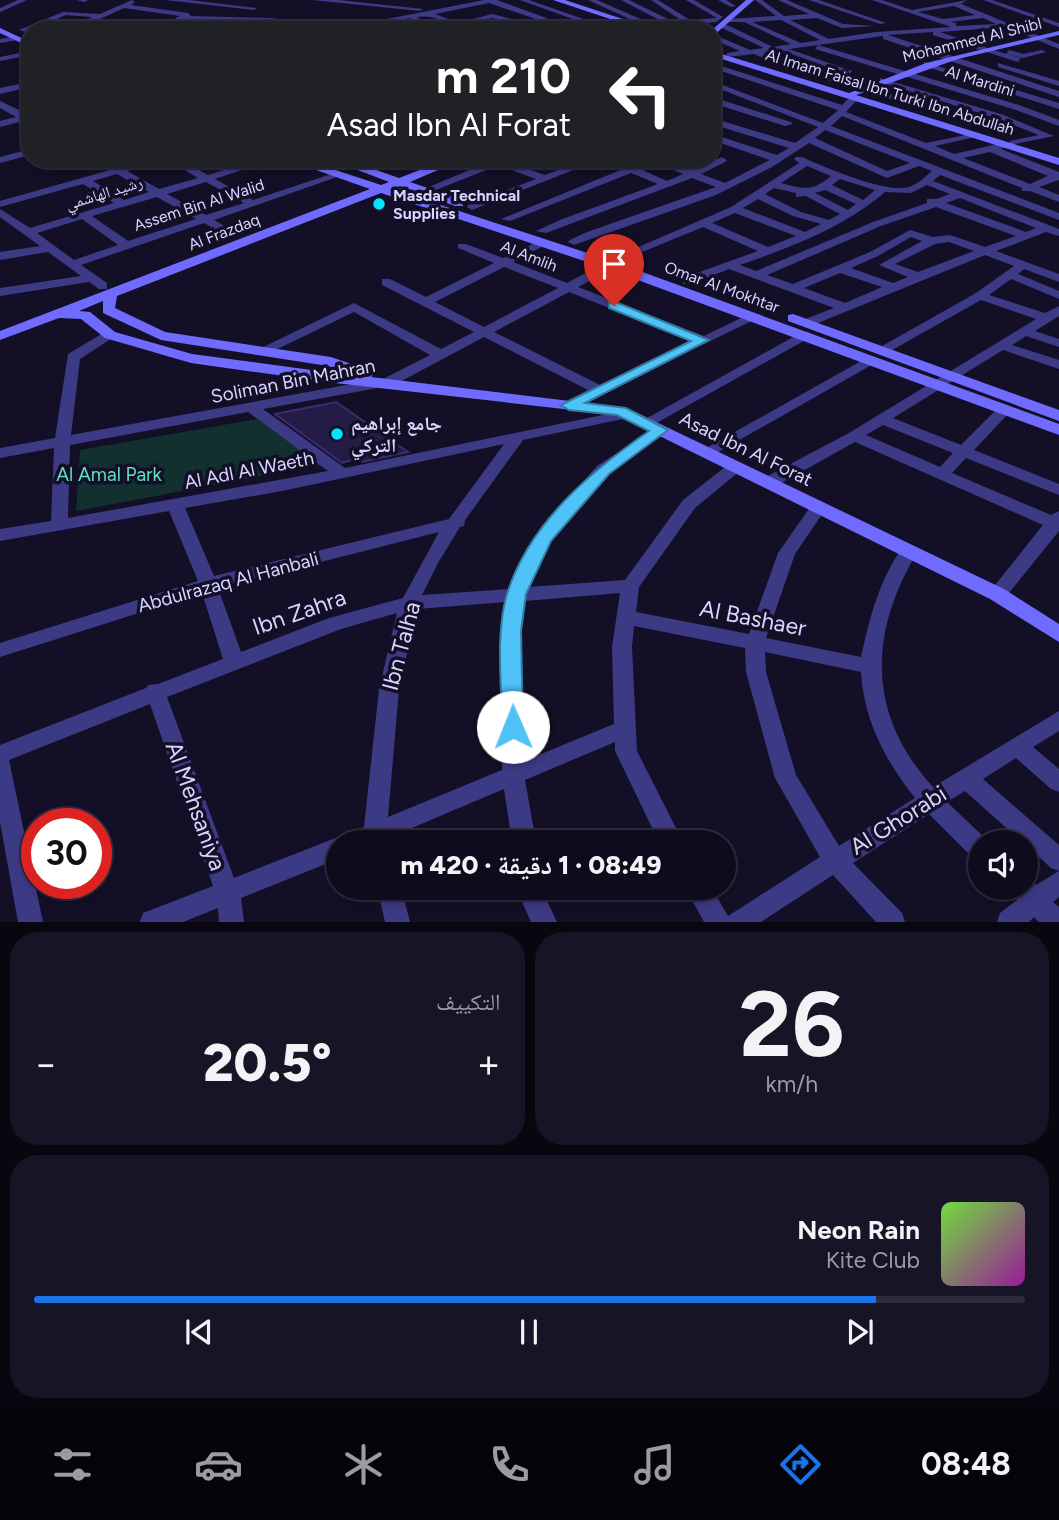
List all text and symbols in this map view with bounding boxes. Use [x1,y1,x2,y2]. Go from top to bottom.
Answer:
street label: Mohammed Al Shibl [900,13,1044,67]
street label: Al Imam Faisal Ibn Turki Ibn Abdullah [763,45,1017,139]
text: 210 m [436,46,571,105]
icon: left [595,49,686,140]
street label: Al Mardini [943,62,1017,100]
text: Asad Ibn Al Forat [327,106,571,144]
street label: رشيد الهاشمي [63,172,146,217]
street label: Assem Bin Al Walid [131,175,267,235]
place label: Masdar Technical Supplies [393,186,520,223]
marker: Masdar Technical Supplies [371,196,387,212]
street label: Al Frazdaq [186,210,262,254]
pin [584,234,644,306]
street label: Al Amlih [498,237,560,275]
icon: arrive [595,245,633,283]
street label: Omar Al Mokhtar [662,257,783,317]
street label: Soliman Bin Mahran [209,354,377,408]
street label: Asad Ibn Al Forat [676,407,816,491]
place label: جامع إبراهيم التركي [351,412,442,460]
marker: جامع إبراهيم التركي [329,426,345,442]
street label: Al Adl Al Waeth [182,446,316,494]
park label: Al Amal Park [56,463,163,486]
street label: Abdulrazaq Al Hanbali [135,547,321,617]
street label: Ibn Zahra [249,583,349,641]
street label: Al Bashaer [697,594,809,642]
street label: Ibn Talha [376,598,426,694]
position arrow [476,690,550,764]
street label: Al Mehsaniya [160,738,232,874]
street label: Al Ghorabi [845,779,951,861]
speed limit sign: 30 [21,808,112,899]
map controls [968,830,1038,900]
button: sound [968,830,1038,900]
text: 08:49 · 1 دقيقة · 420 m [401,849,661,881]
text: 26 [739,970,845,1079]
text: التكييف [436,988,501,1016]
text: 20.5° [203,1032,332,1094]
text: − [34,1041,58,1087]
text: + [477,1041,501,1087]
text: km/h [766,1070,818,1098]
text: Neon Rain [797,1214,920,1246]
text: Kite Club [826,1246,920,1274]
icon: previous [180,1313,218,1351]
icon: pause [510,1313,548,1351]
icon: next [841,1313,879,1351]
icon: filters [48,1440,97,1489]
icon: car [194,1440,243,1489]
icon: climate [339,1440,388,1489]
icon: phone [485,1440,534,1489]
icon: music [630,1440,679,1489]
icon: directions [776,1440,825,1489]
text: 08:48 [921,1445,1011,1483]

